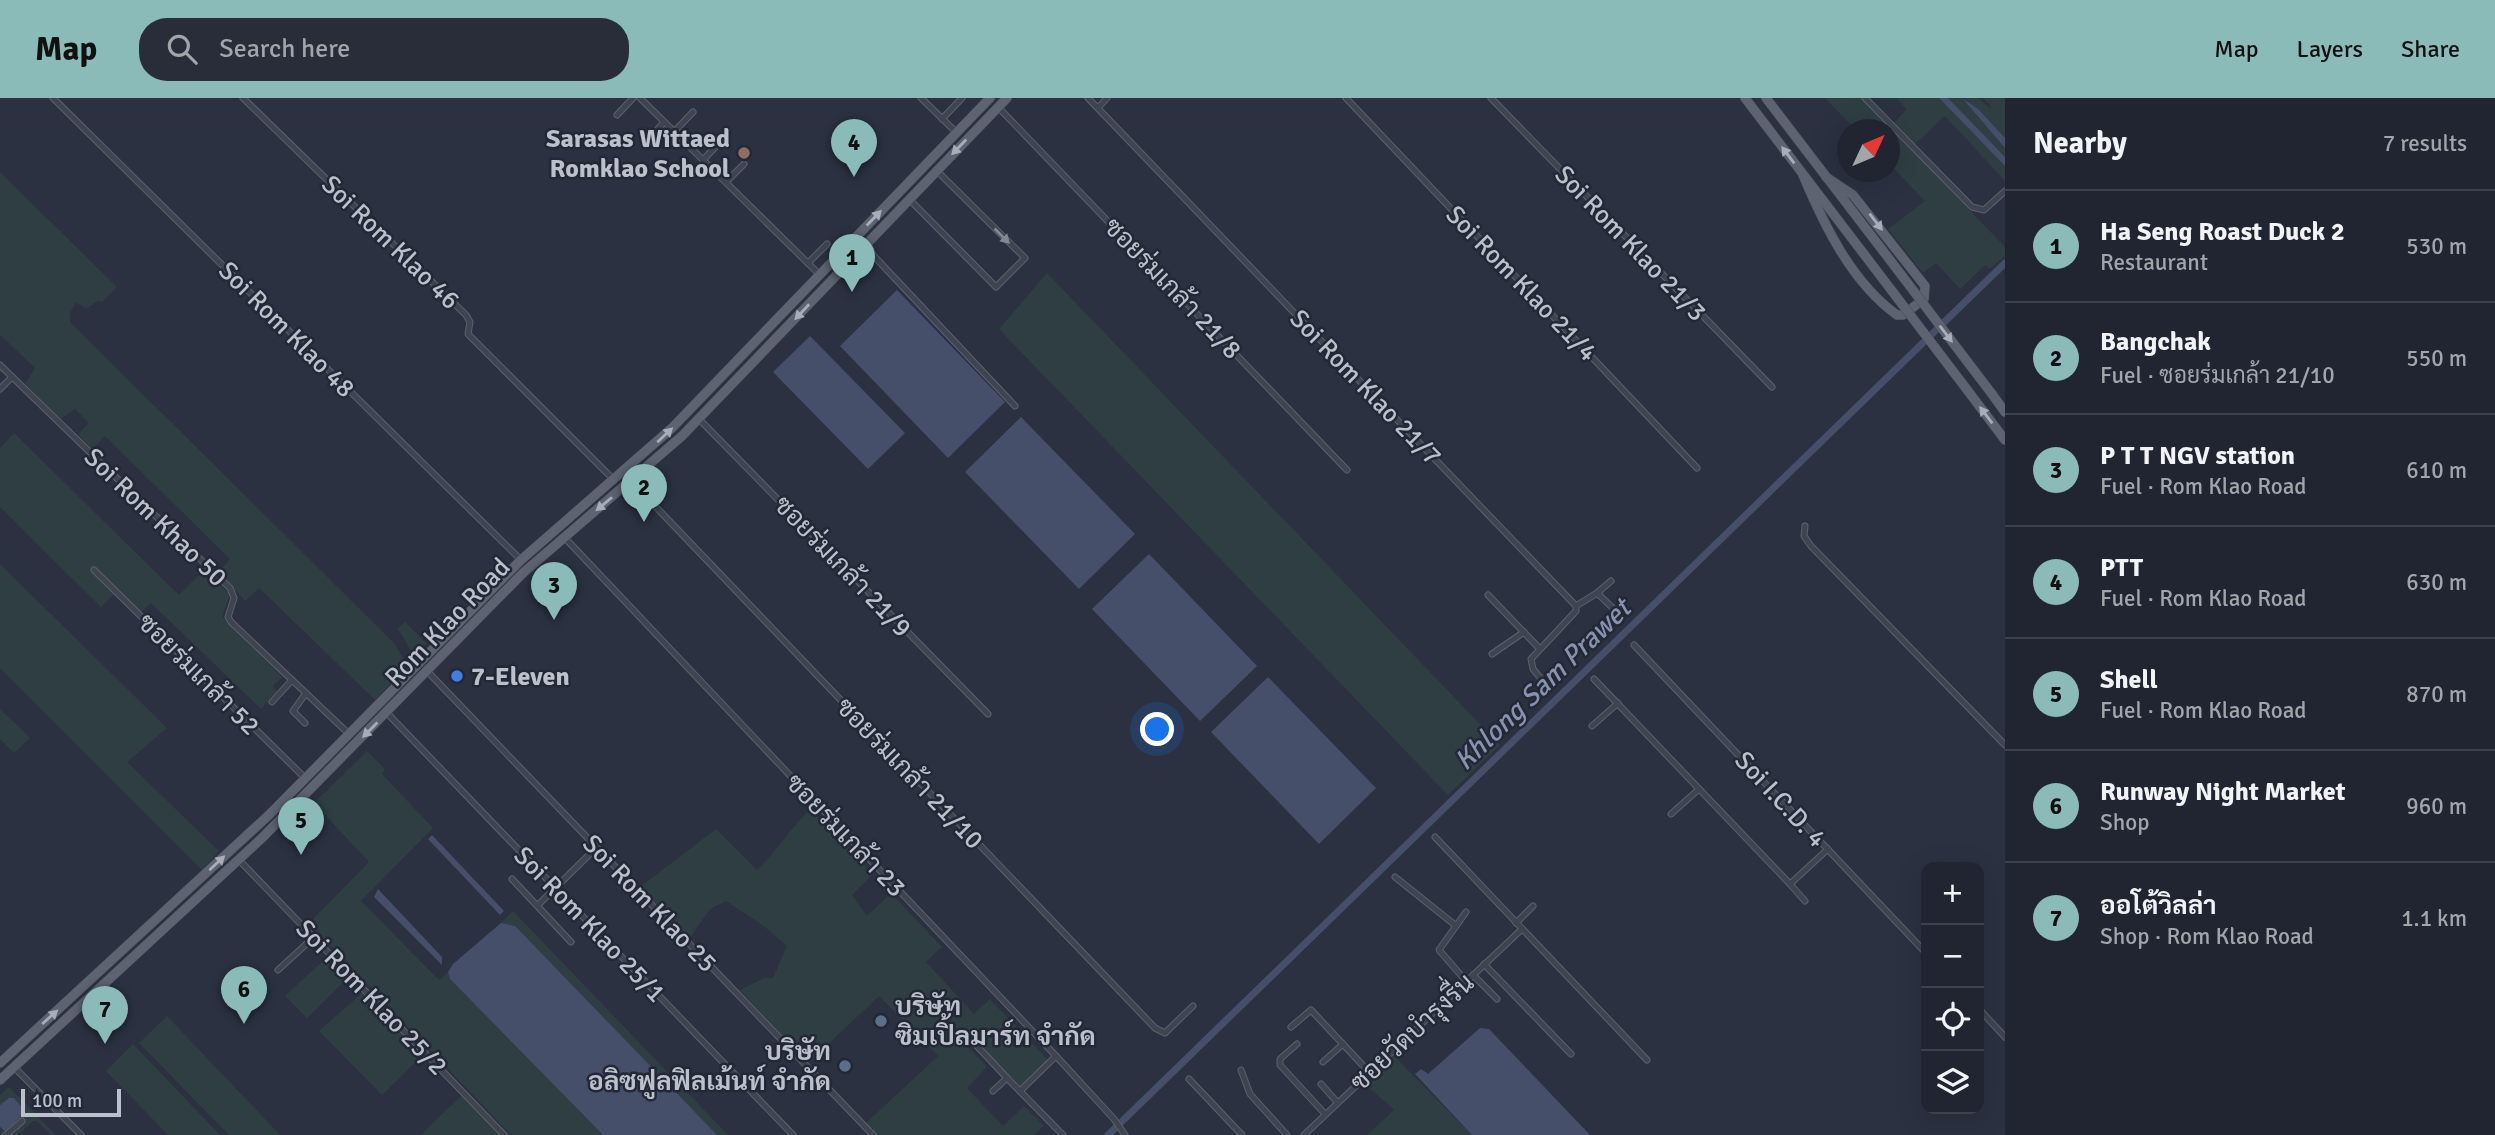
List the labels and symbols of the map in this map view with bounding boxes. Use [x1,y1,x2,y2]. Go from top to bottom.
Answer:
pin: 4 [831,119,877,177]
north arrow [1837,119,1900,182]
place label: Sarasas Wittaed Romklao School [546,123,730,185]
one-way arrow [951,139,967,155]
marker: Sarasas Wittaed Romklao School [736,145,752,161]
one-way arrow [1781,146,1795,164]
street label: Soi Rom Klao 21/3 [1548,159,1713,328]
street label: Soi Rom Klao 46 [315,169,466,317]
street label: Soi Rom Klao 21/4 [1439,199,1604,368]
one-way arrow [865,210,882,227]
street label: ซอยร่มเกล้า 21/8 [1097,211,1249,366]
one-way arrow [1868,213,1883,231]
one-way arrow [994,227,1011,244]
pin: 1 [829,234,875,292]
street label: Soi Rom Klao 48 [212,255,361,404]
one-way arrow [795,303,811,320]
street label: Soi Rom Klao 21/7 [1283,303,1448,472]
one-way arrow [1939,325,1954,343]
one-way arrow [1979,407,1994,425]
one-way arrow [656,427,674,443]
street label: Soi Rom Khao 50 [77,442,233,594]
pin: 2 [621,464,667,522]
street label: ซอยร่มเกล้า 21/9 [767,489,919,644]
one-way arrow [595,496,612,511]
street label: Rom Klao Road [378,552,517,694]
pin: 3 [531,562,577,620]
water label: Khlong Sam Prawet [1447,590,1640,778]
street label: ซอยร่มเกล้า 52 [131,606,267,742]
place label: 7-Eleven [471,661,570,693]
marker: 7-Eleven [449,668,465,684]
street label: ซอยร่มเกล้า 21/10 [829,691,990,856]
your location [1140,712,1174,746]
one-way arrow [362,722,379,739]
street label: Soi I.C.D. 4 [1728,745,1833,854]
street label: ซอยร่มเกล้า 23 [778,767,913,904]
pin: 5 [278,797,324,855]
street label: Soi Rom Klao 25 [575,828,723,979]
street label: Soi Rom Klao 25/1 [507,840,672,1009]
one-way arrow [208,855,225,871]
street label: Soi Rom Klao 25/2 [289,913,454,1082]
street label: ซอยวัดบำรุงรื่น [1339,962,1482,1099]
pin: 6 [221,966,267,1024]
pin: 7 [82,986,128,1044]
place label: บริษัท ซิมเปิ้ลมาร์ท จำกัด [895,991,1096,1053]
one-way arrow [41,1010,58,1026]
marker: บริษัท ซิมเปิ้ลมาร์ท จำกัด [873,1013,889,1029]
place label: บริษัท อลิซฟูลฟิลเม้นท์ จำกัด [588,1036,831,1099]
marker: บริษัท อลิซฟูลฟิลเม้นท์ จำกัด [837,1058,853,1074]
scale bar [21,1086,121,1118]

